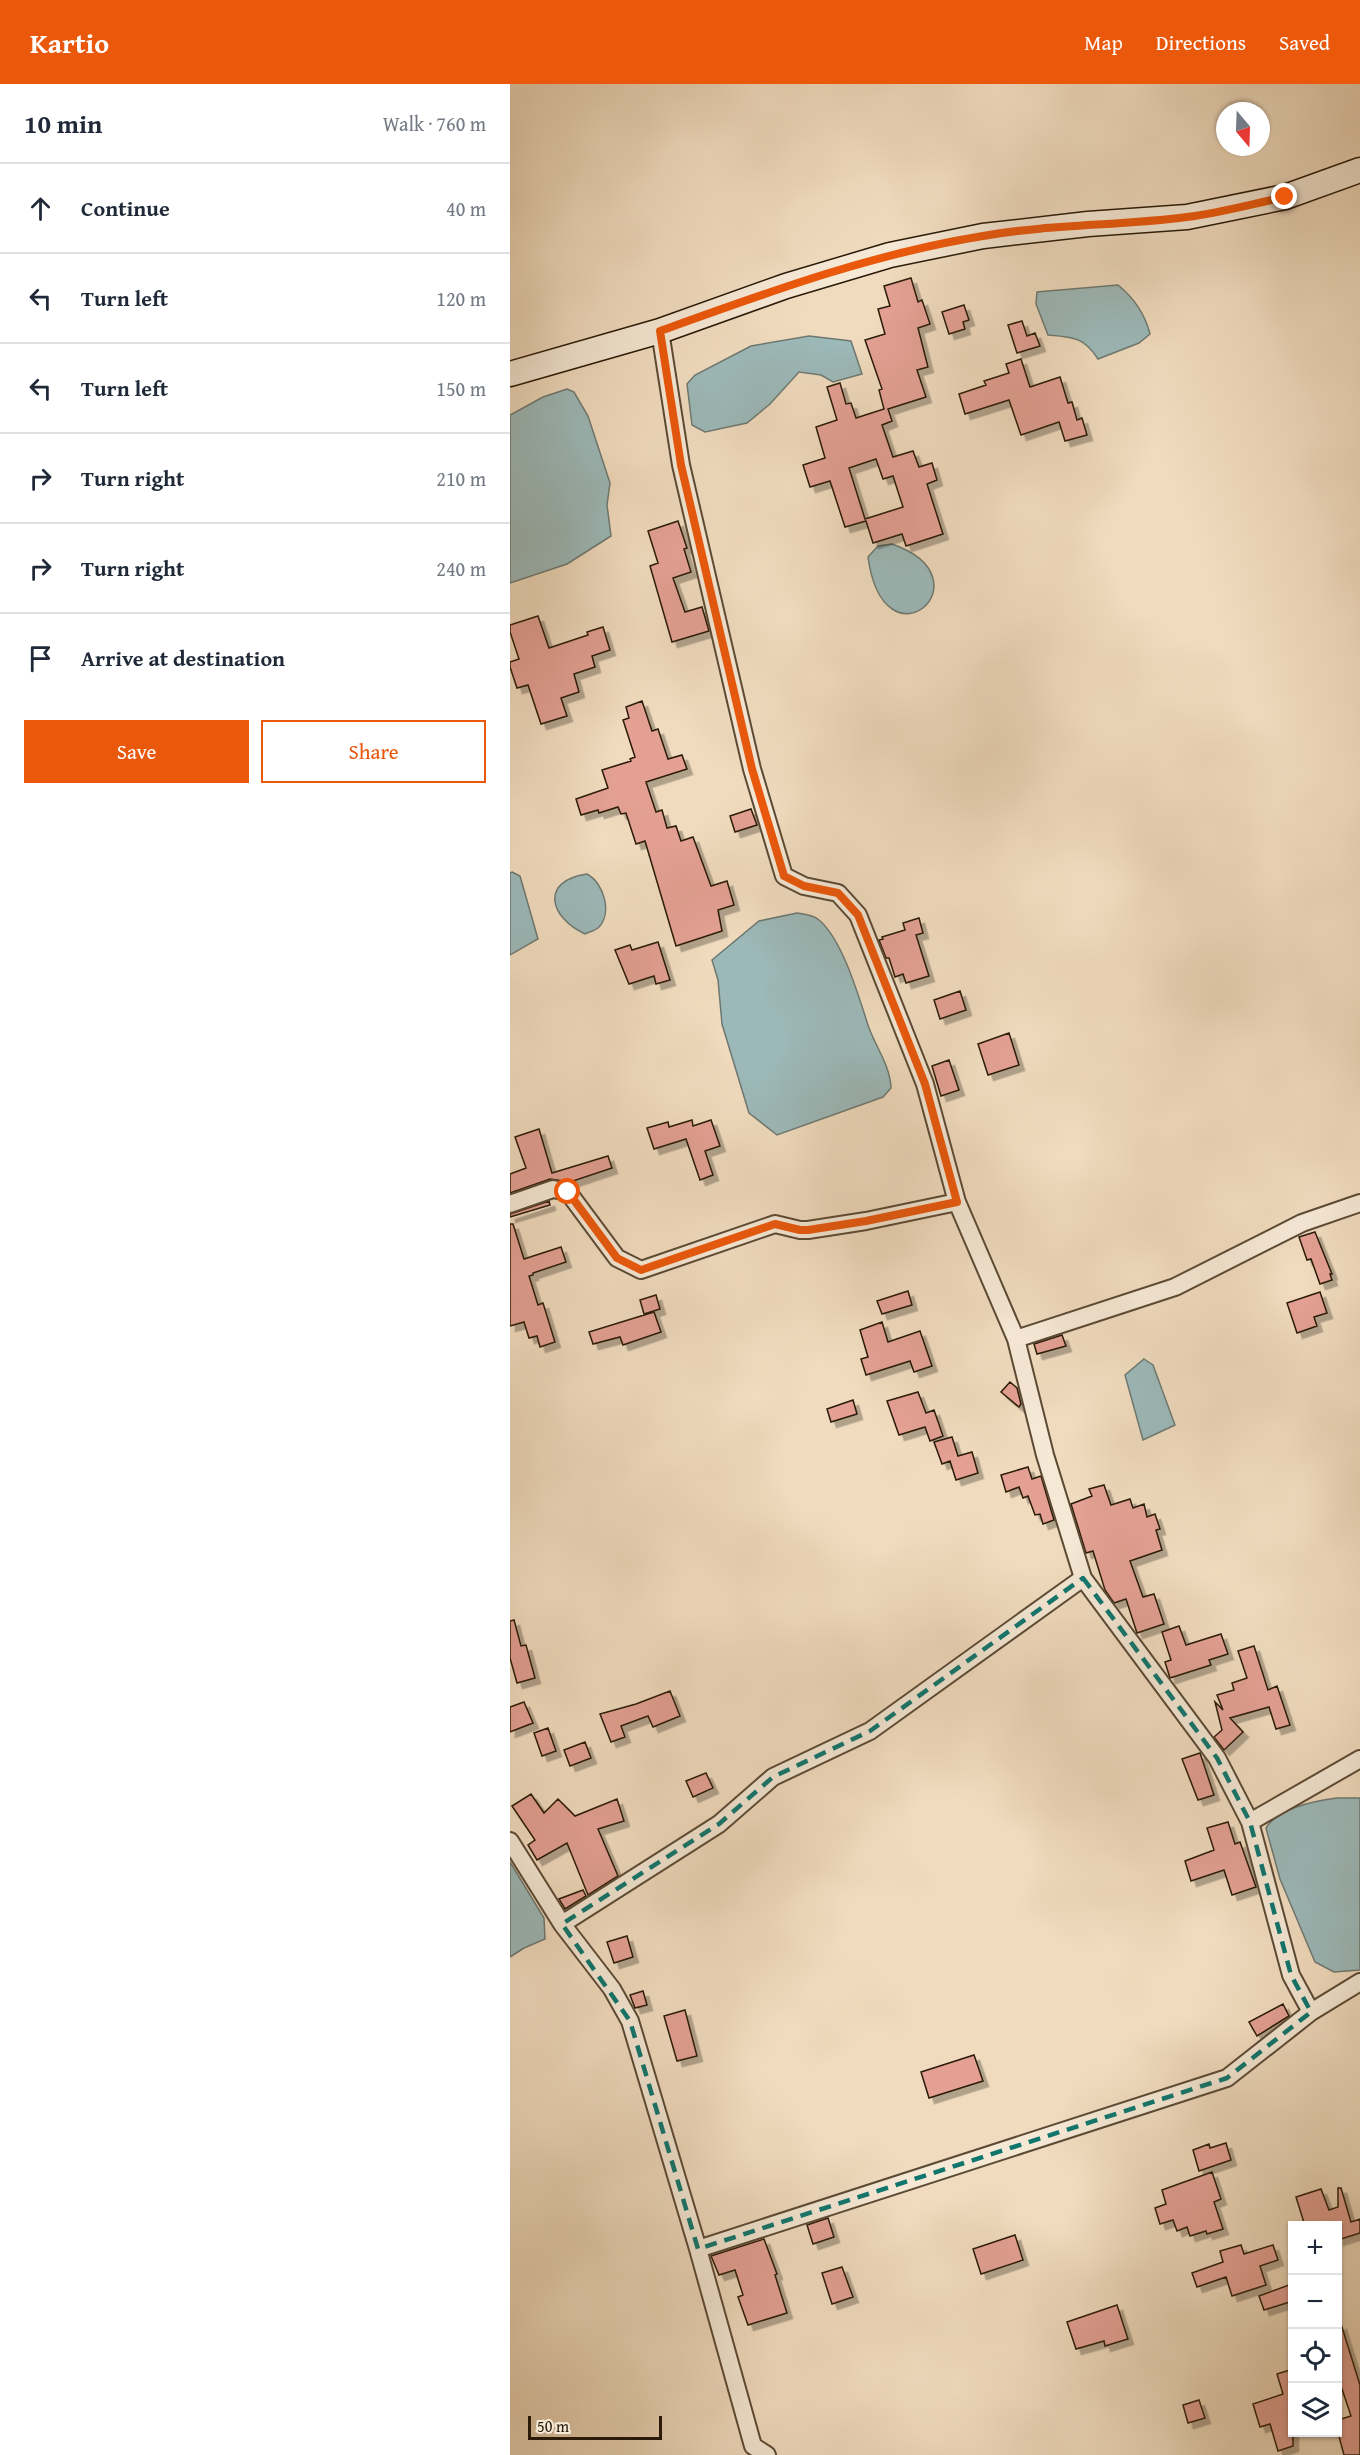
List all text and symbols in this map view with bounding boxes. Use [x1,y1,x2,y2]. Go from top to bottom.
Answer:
text: Kartio [30,22,109,63]
text: Map [1084,27,1123,58]
text: Directions [1156,27,1246,58]
text: Saved [1279,27,1330,58]
north arrow [1216,102,1270,156]
text: 10 min [24,104,102,143]
text: Walk · 760 m [383,109,486,138]
route end [1271,183,1297,209]
icon: ahead [24,192,57,225]
text: Continue [81,192,170,224]
text: 40 m [446,194,486,223]
icon: left [24,282,57,315]
text: Turn left [81,282,168,314]
text: 120 m [436,284,486,313]
icon: left [24,372,57,405]
text: Turn left [81,372,168,404]
text: 150 m [436,374,486,403]
icon: right [24,462,57,495]
text: Turn right [81,462,184,494]
text: 210 m [436,464,486,493]
icon: right [24,552,57,585]
text: Turn right [81,552,184,584]
text: 240 m [436,554,486,583]
icon: arrive [24,642,57,675]
text: Arrive at destination [81,642,285,674]
button: Save [24,720,249,783]
button: Share [261,720,486,783]
route start [554,1178,580,1204]
map controls [1288,2221,1342,2437]
button: + [1288,2221,1342,2275]
button: − [1288,2275,1342,2329]
button: locate [1288,2329,1342,2383]
button: layers [1288,2383,1342,2437]
scale bar [528,2413,662,2440]
text: 50 m [537,2414,569,2438]

